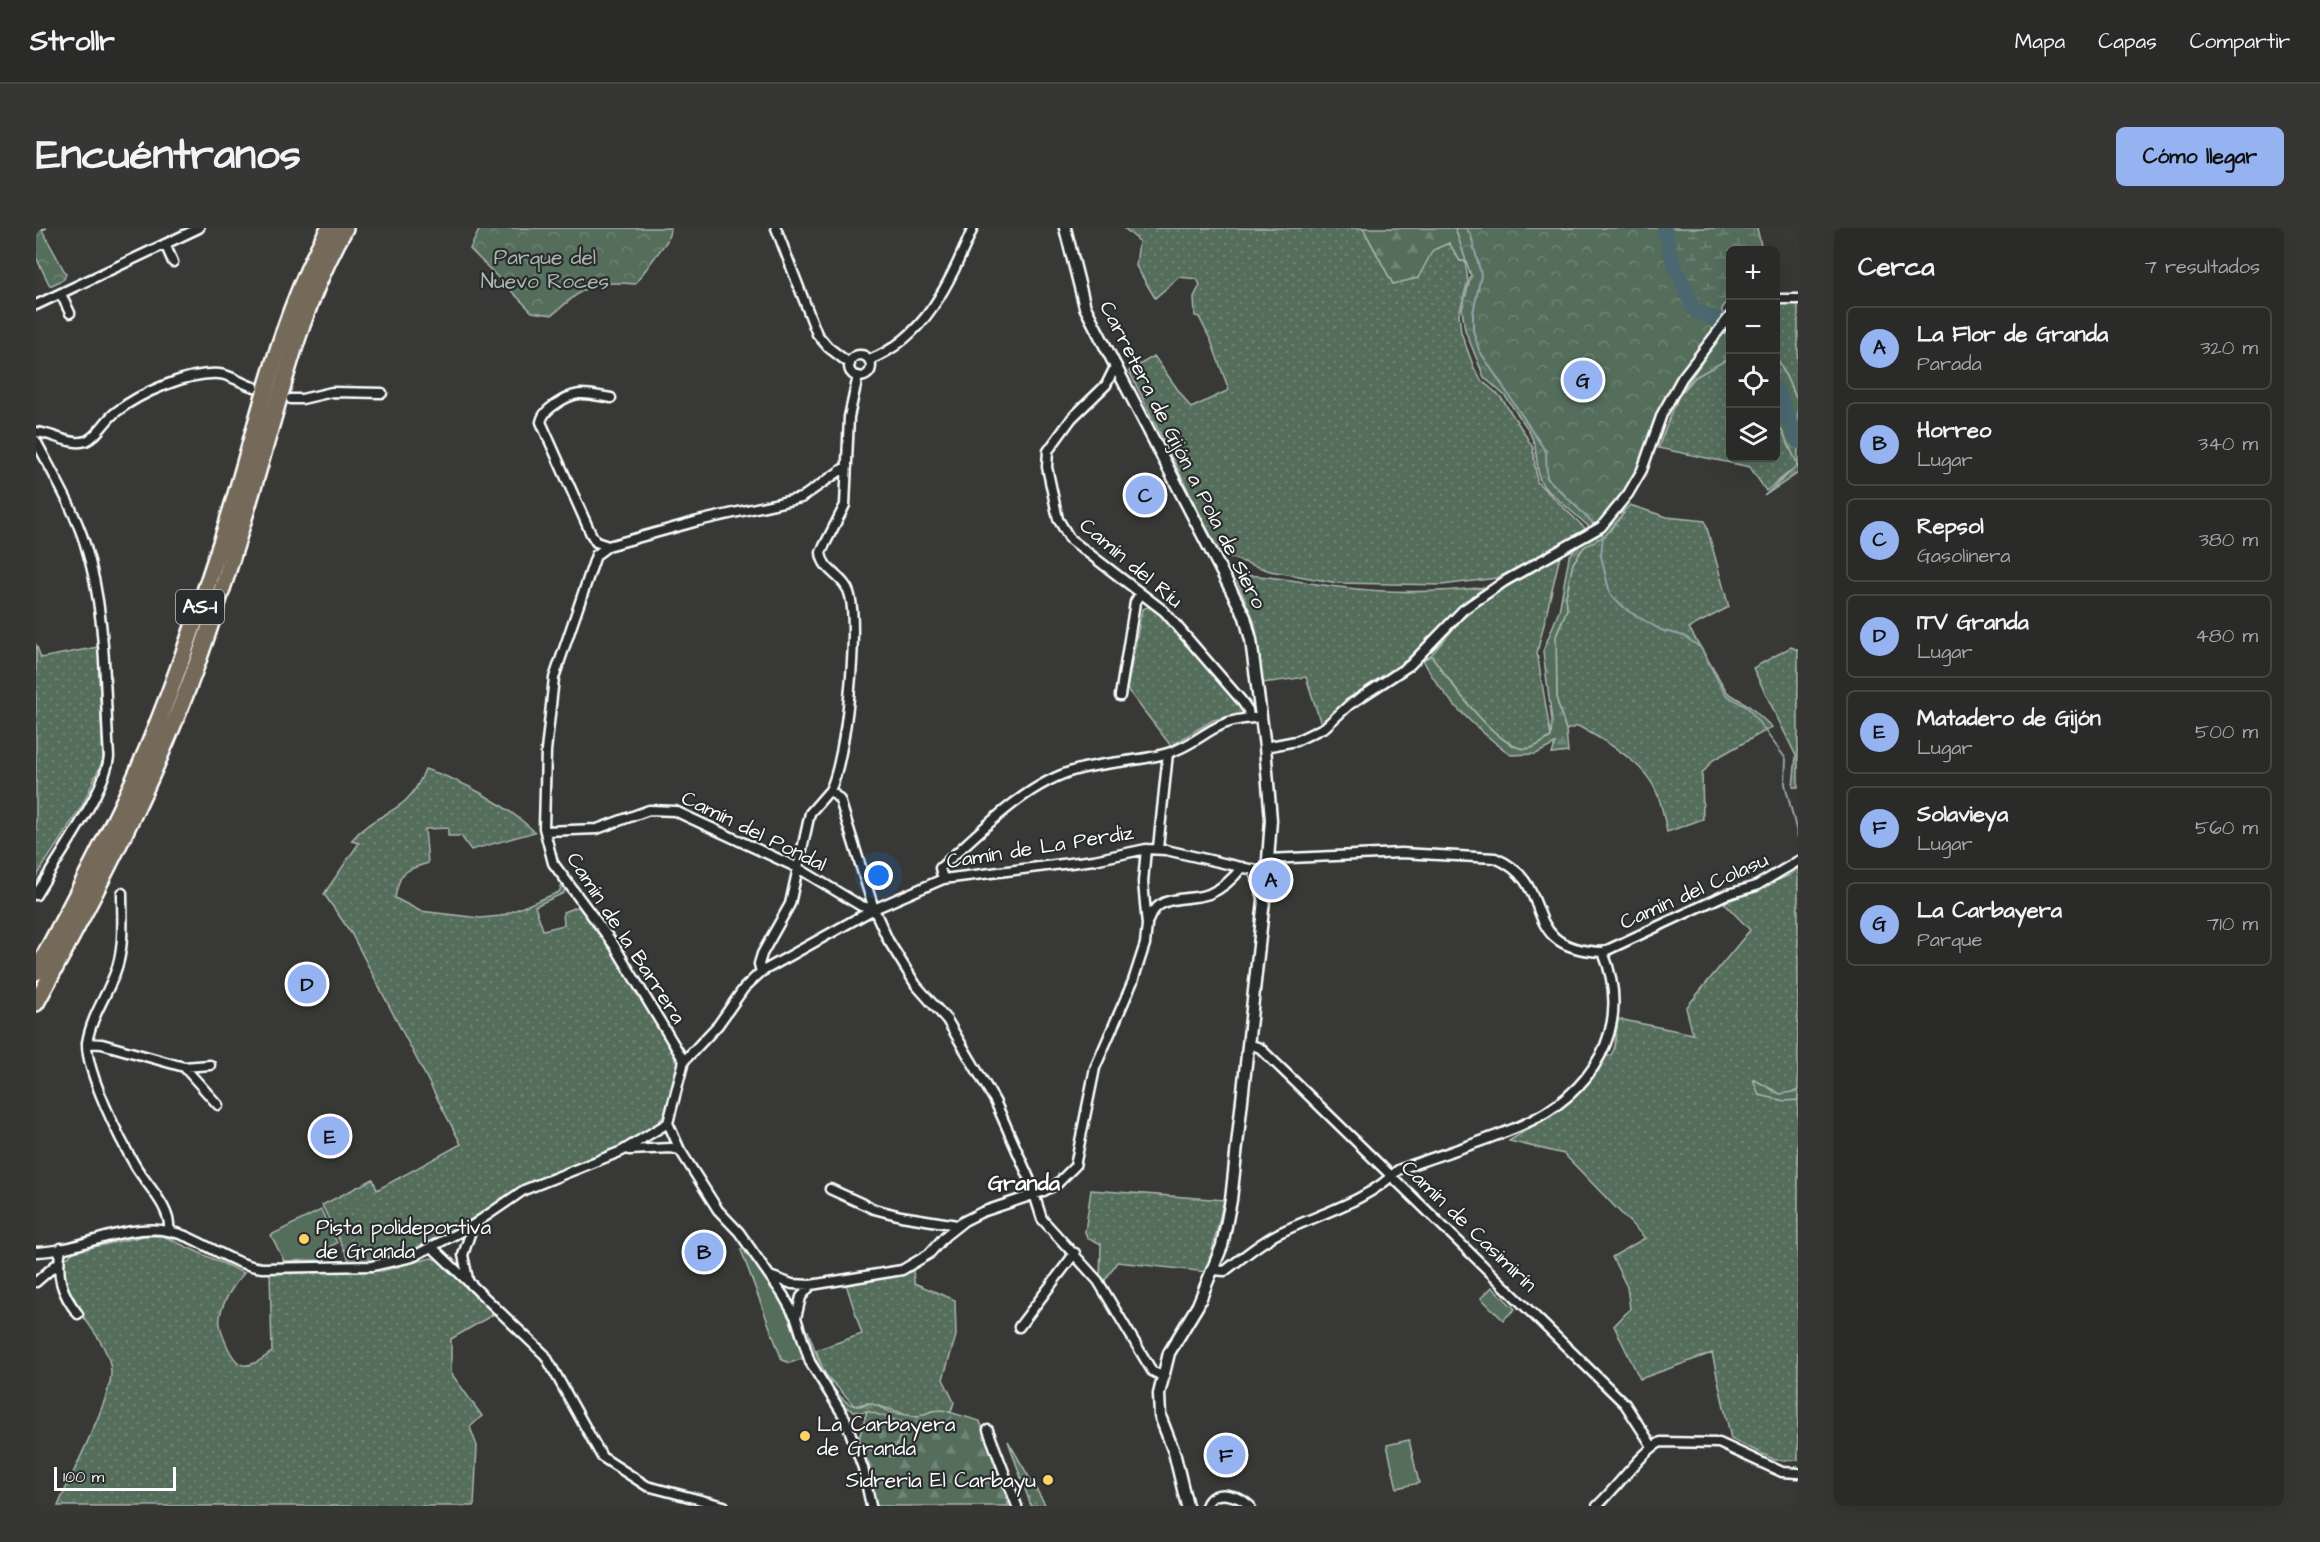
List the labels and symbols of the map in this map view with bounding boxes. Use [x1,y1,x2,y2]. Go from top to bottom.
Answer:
park label: Parque del Nuevo Roces [481,243,609,296]
street label: Carretera de Gijón a Pola de Siero [1094,297,1272,613]
pin: G [1564,358,1602,402]
pin: C [1126,472,1164,518]
street label: Camín del Ríu [1073,511,1189,615]
road number: AS-I [176,590,224,624]
street label: Camín del Pondal [677,783,831,879]
street label: Camín de La Perdiz [944,818,1136,876]
street label: Camín del Colasu [1615,845,1773,937]
street label: Camín de la Barrera [560,847,693,1030]
pin: A [1252,858,1290,902]
your location [864,861,893,890]
pin: D [288,962,326,1006]
pin: E [310,1114,350,1158]
street label: Camín de Casimirín [1395,1154,1543,1298]
district label: Granda [988,1168,1061,1199]
place label: Pista polideportiva de Granda [316,1213,491,1266]
pin: B [684,1230,724,1274]
marker: Pista polideportiva de Granda [297,1232,311,1246]
place label: La Carbayera de Granda [817,1410,956,1463]
marker: La Carbayera de Granda [798,1429,812,1443]
pin: F [1206,1432,1246,1478]
scale bar [54,1464,176,1492]
place label: Sidreria El Carbayu [846,1466,1036,1497]
marker: Sidreria El Carbayu [1041,1473,1055,1487]

